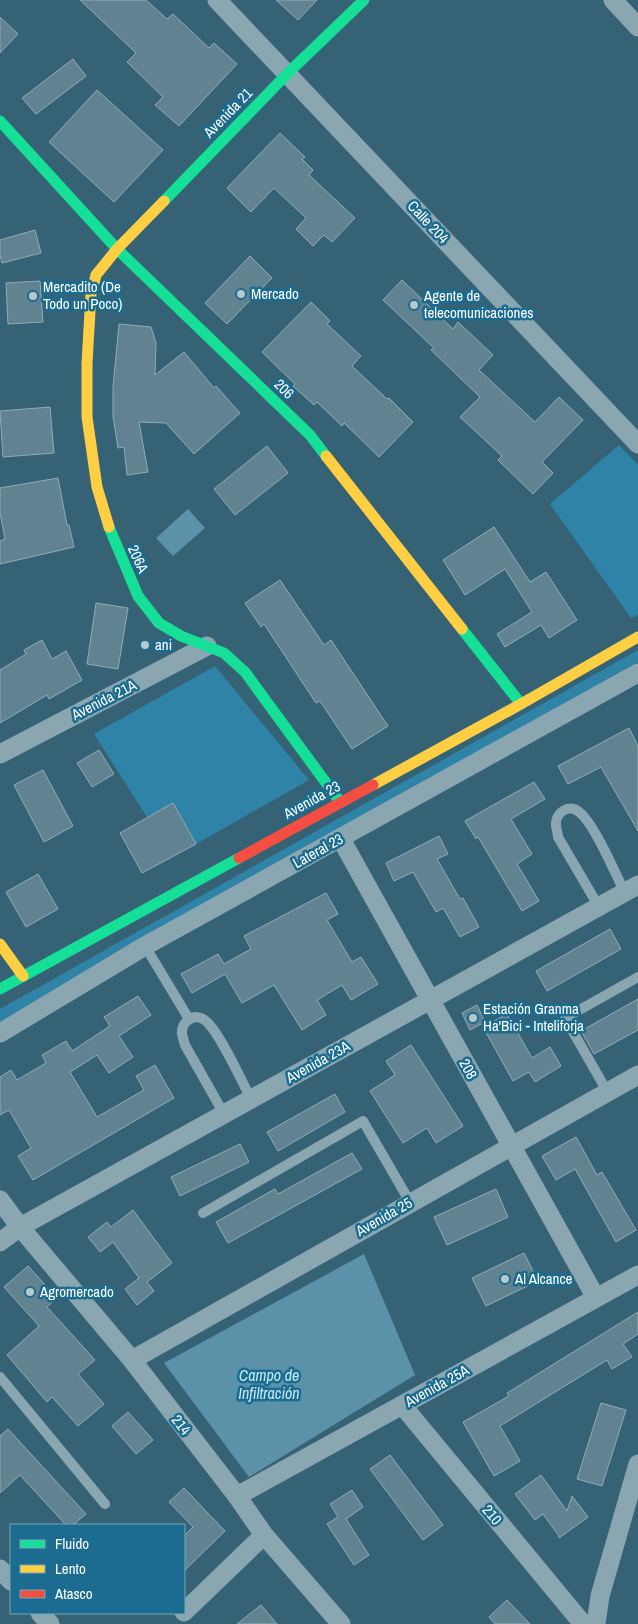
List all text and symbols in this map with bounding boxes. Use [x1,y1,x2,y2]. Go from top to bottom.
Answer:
street label: Avenida 21 [198,83,257,143]
street label: Calle 204 [403,195,454,248]
place label: Mercadito (De Todo un Poco) [43,276,122,314]
place label: Mercado [251,283,299,304]
place label: Agente de telecomunicaciones [423,285,533,323]
marker: Mercado [235,288,247,300]
marker: Mercadito (De Todo un Poco) [27,290,39,302]
marker: Agente de telecomunicaciones [408,299,420,311]
street label: 206 [270,374,299,403]
street label: 206A [123,541,154,577]
place label: ani [155,634,172,655]
marker: ani [139,639,151,651]
street label: Avenida 21A [67,674,141,725]
street label: Avenida 23 [279,775,344,824]
street label: Lateral 23 [289,828,347,873]
place label: Estación Granma Ha'Bici - Inteliforja [483,998,584,1036]
marker: Estación Granma Ha'Bici - Inteliforja [467,1012,479,1024]
street label: Avenida 23A [281,1035,354,1088]
street label: 208 [454,1055,483,1083]
street label: Avenida 25 [351,1192,416,1242]
place label: Al Alcance [514,1268,573,1289]
marker: Al Alcance [499,1273,511,1285]
place label: Agromercado [39,1281,114,1302]
marker: Agromercado [24,1286,36,1298]
street label: Avenida 25A [400,1359,473,1412]
water label: Campo de Infiltración [238,1364,300,1404]
street label: 214 [167,1410,196,1439]
street label: 210 [478,1500,507,1529]
legend [10,1524,185,1614]
text: Fluido [55,1533,89,1554]
text: Lento [55,1558,86,1579]
text: Atasco [54,1583,93,1604]

